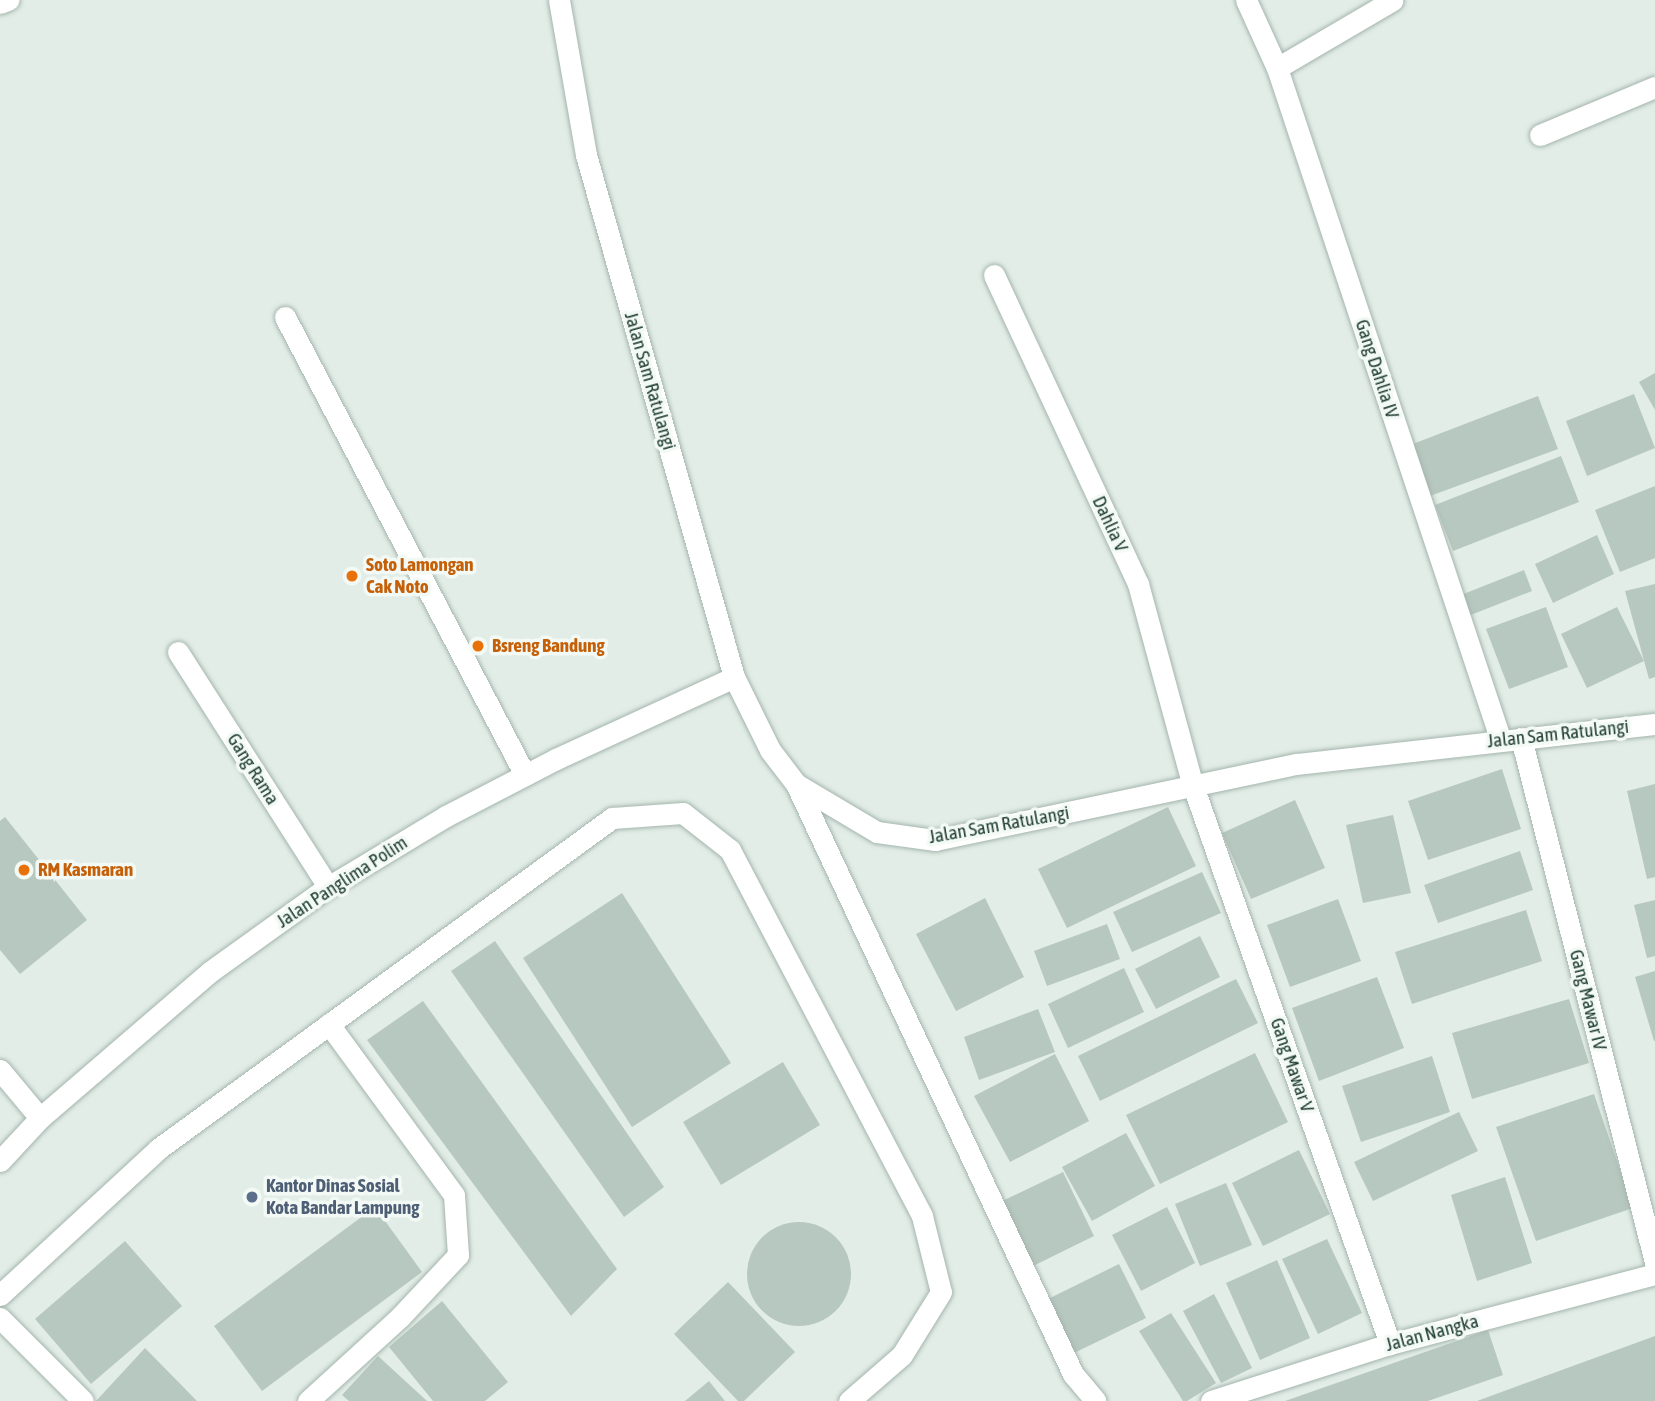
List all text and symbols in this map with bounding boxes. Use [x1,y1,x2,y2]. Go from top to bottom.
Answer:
street label: Jalan Sam Ratulangi [619,309,681,453]
street label: Gang Dahlia IV [1350,317,1404,421]
street label: Dahlia V [1087,493,1133,555]
place label: Soto Lamongan Cak Noto [366,554,474,598]
marker: Soto Lamongan Cak Noto [344,568,360,584]
place label: Bsreng Bandung [492,635,605,657]
marker: Bsreng Bandung [470,638,486,654]
street label: Jalan Sam Ratulangi [1486,715,1630,753]
street label: Gang Rama [222,729,284,809]
street label: Jalan Sam Ratulangi [927,801,1071,849]
street label: Jalan Panglima Polim [272,831,412,933]
place label: RM Kasmaran [38,859,133,881]
marker: RM Kasmaran [16,862,32,878]
street label: Gang Mawar IV [1565,947,1611,1053]
street label: Gang Mawar V [1265,1015,1319,1115]
place label: Kantor Dinas Sosial Kota Bandar Lampung [266,1175,419,1219]
marker: Kantor Dinas Sosial Kota Bandar Lampung [244,1189,260,1205]
street label: Jalan Nangka [1383,1310,1481,1356]

